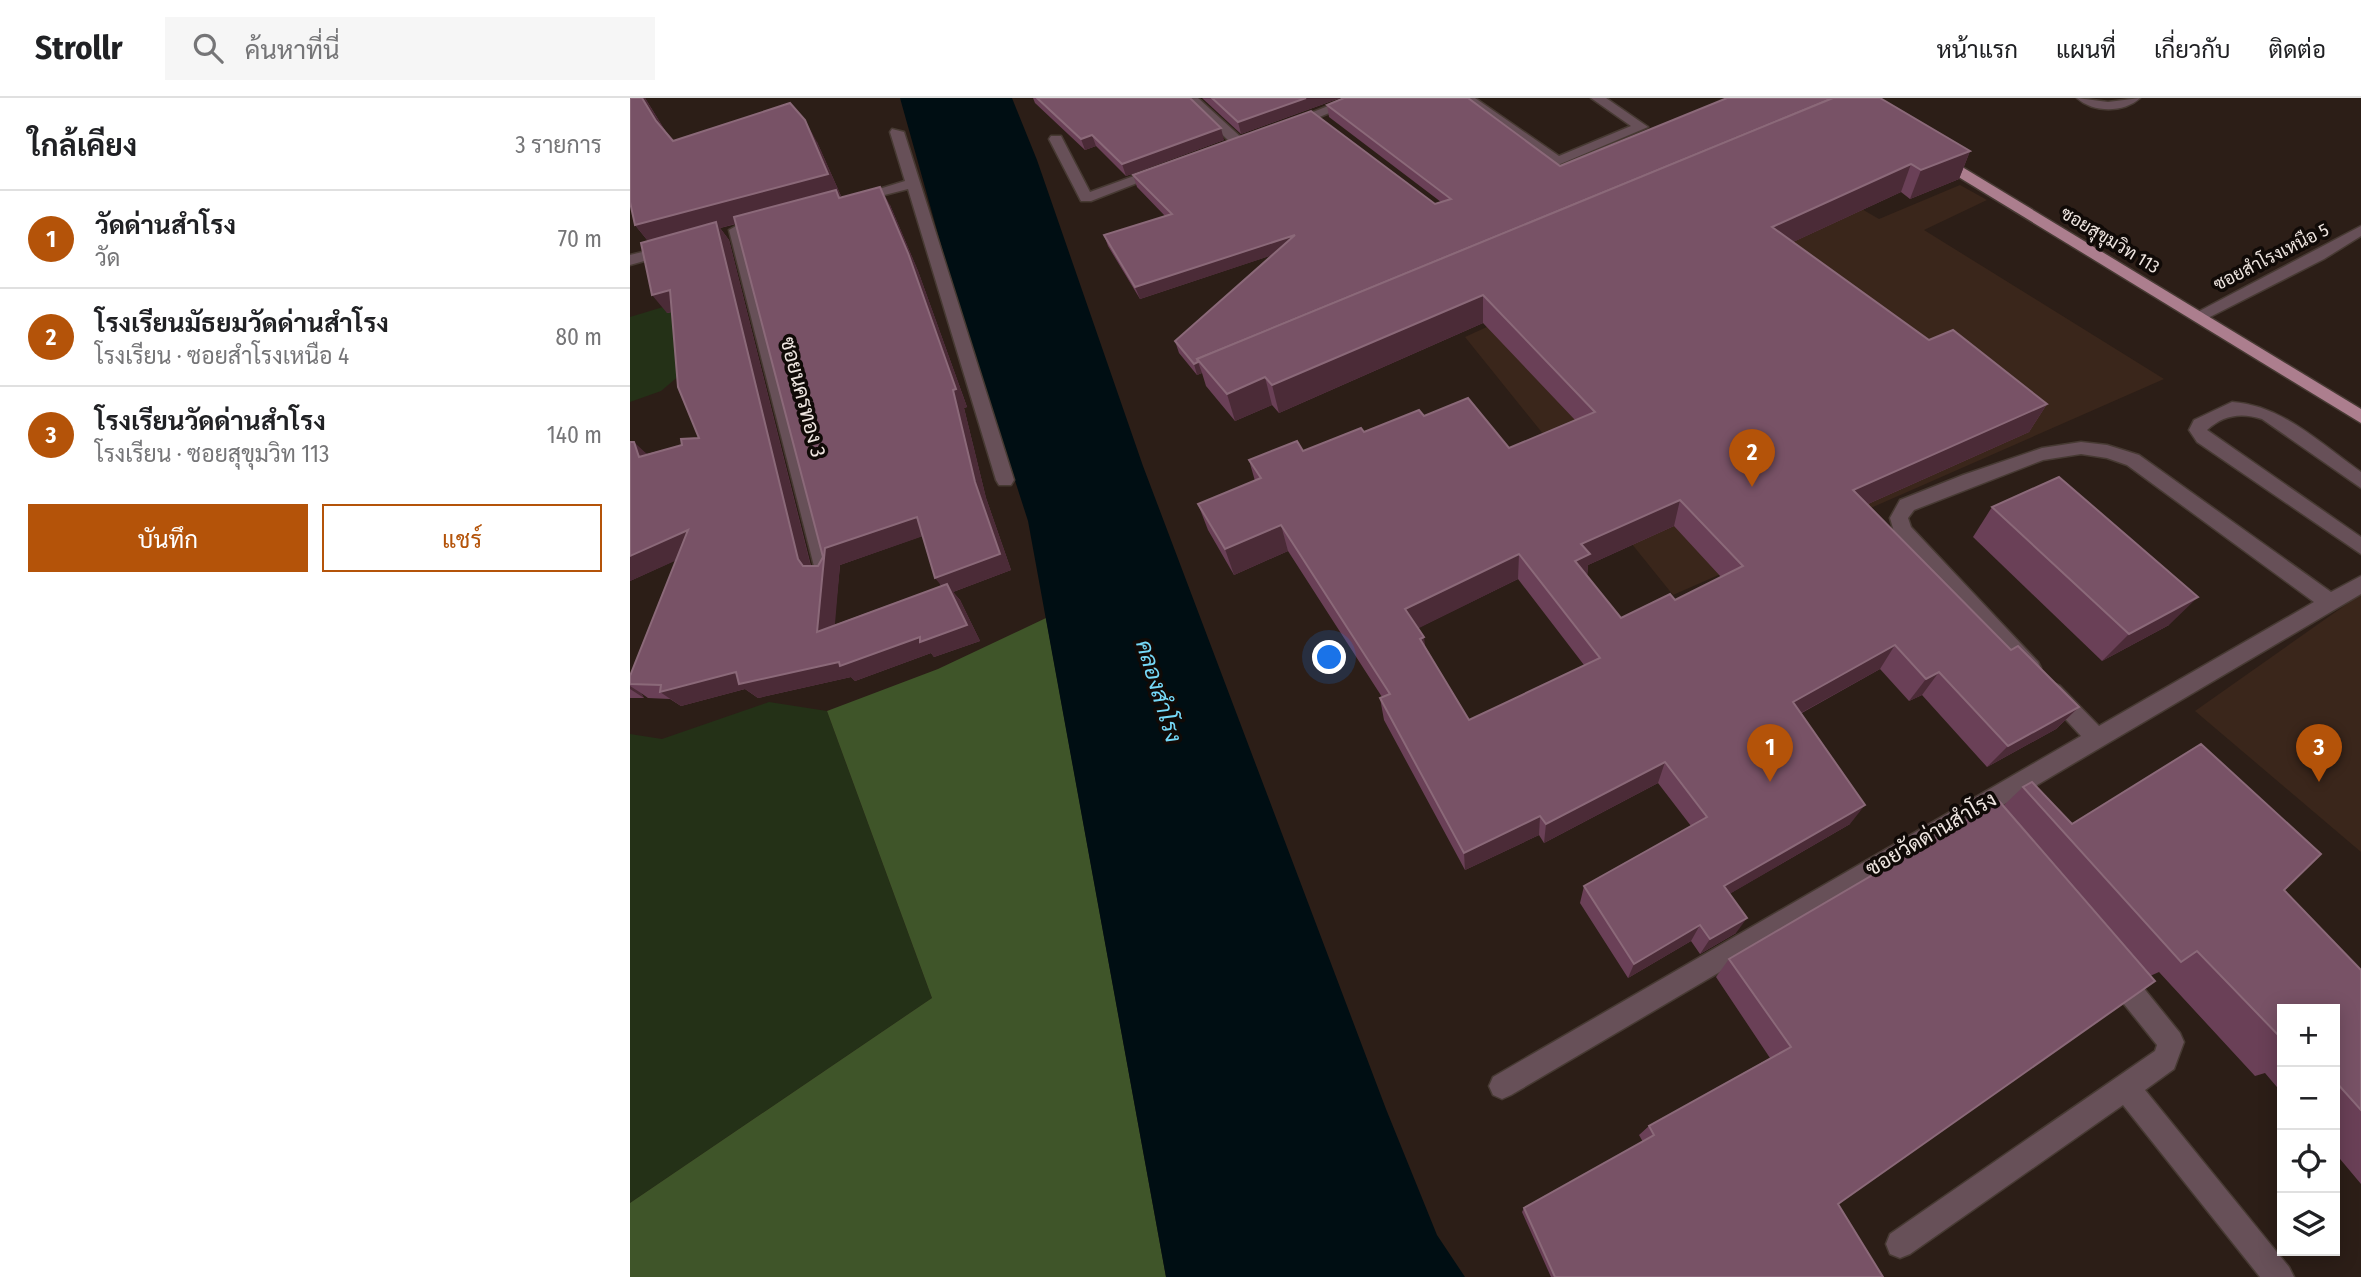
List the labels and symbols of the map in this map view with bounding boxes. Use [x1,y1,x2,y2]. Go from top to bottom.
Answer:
street label: ซอยสุขุมวิท 113 [2056,202,2163,279]
street label: ซอยสำโรงเหนือ 5 [2209,217,2332,295]
street label: ซอยนครทอง 3 [774,334,832,460]
pin: 2 [1729,429,1775,487]
water label: คลองสำโรง [1130,636,1190,746]
your location [1312,640,1346,674]
pin: 1 [1747,724,1793,782]
pin: 3 [2296,724,2342,782]
street label: ซอยวัดด่านสำโรง [1861,786,2001,882]

